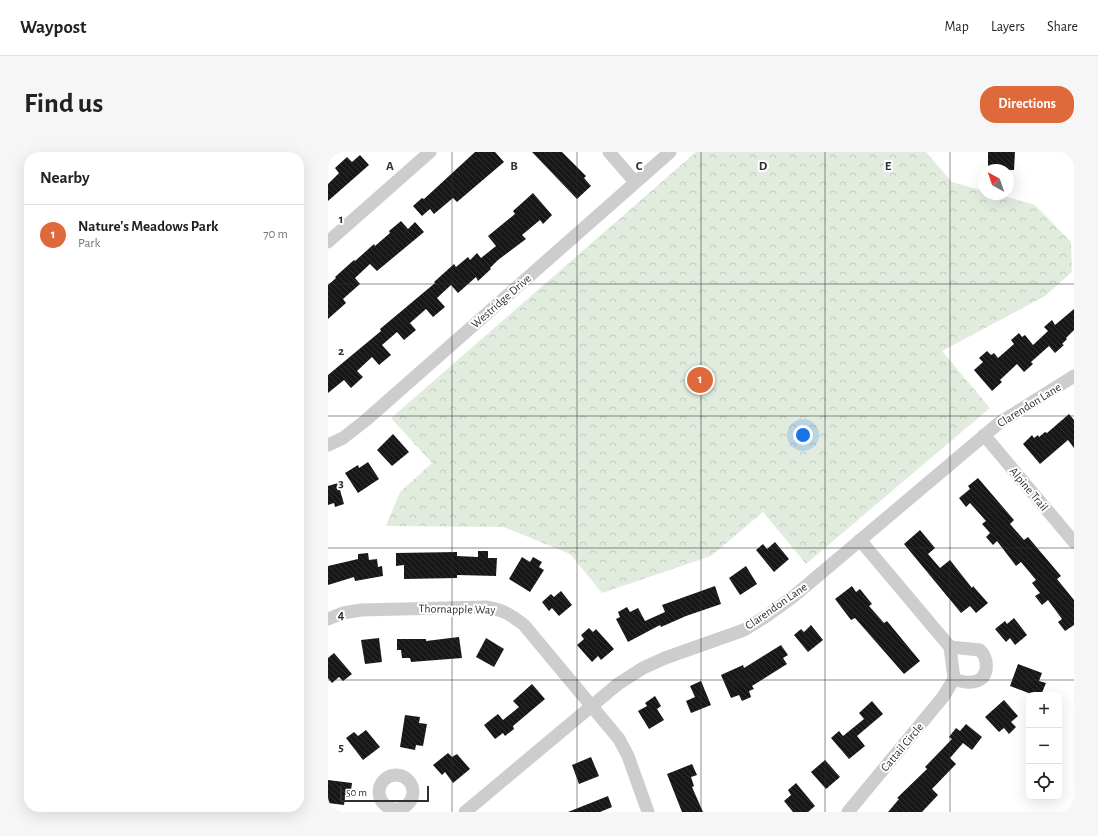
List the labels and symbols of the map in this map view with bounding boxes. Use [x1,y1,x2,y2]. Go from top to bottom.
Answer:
text: A [386,160,394,173]
text: B [510,160,518,173]
text: C [636,160,643,173]
text: D [759,160,768,173]
text: E [885,160,892,173]
north arrow [978,164,1014,200]
text: 1 [339,213,343,226]
street label: Westridge Drive [469,272,533,330]
text: 2 [338,345,344,358]
pin: 1 [687,365,713,395]
street label: Clarendon Lane [995,381,1063,429]
your location [793,425,813,445]
street label: Alpine Trail [1007,465,1051,513]
text: 3 [338,477,344,490]
street label: Clarendon Lane [743,580,809,632]
street label: Thornapple Way [419,602,495,617]
text: 4 [338,609,345,622]
street label: Cattail Circle [878,721,926,773]
text: 5 [338,741,344,754]
scale bar [340,784,429,803]

